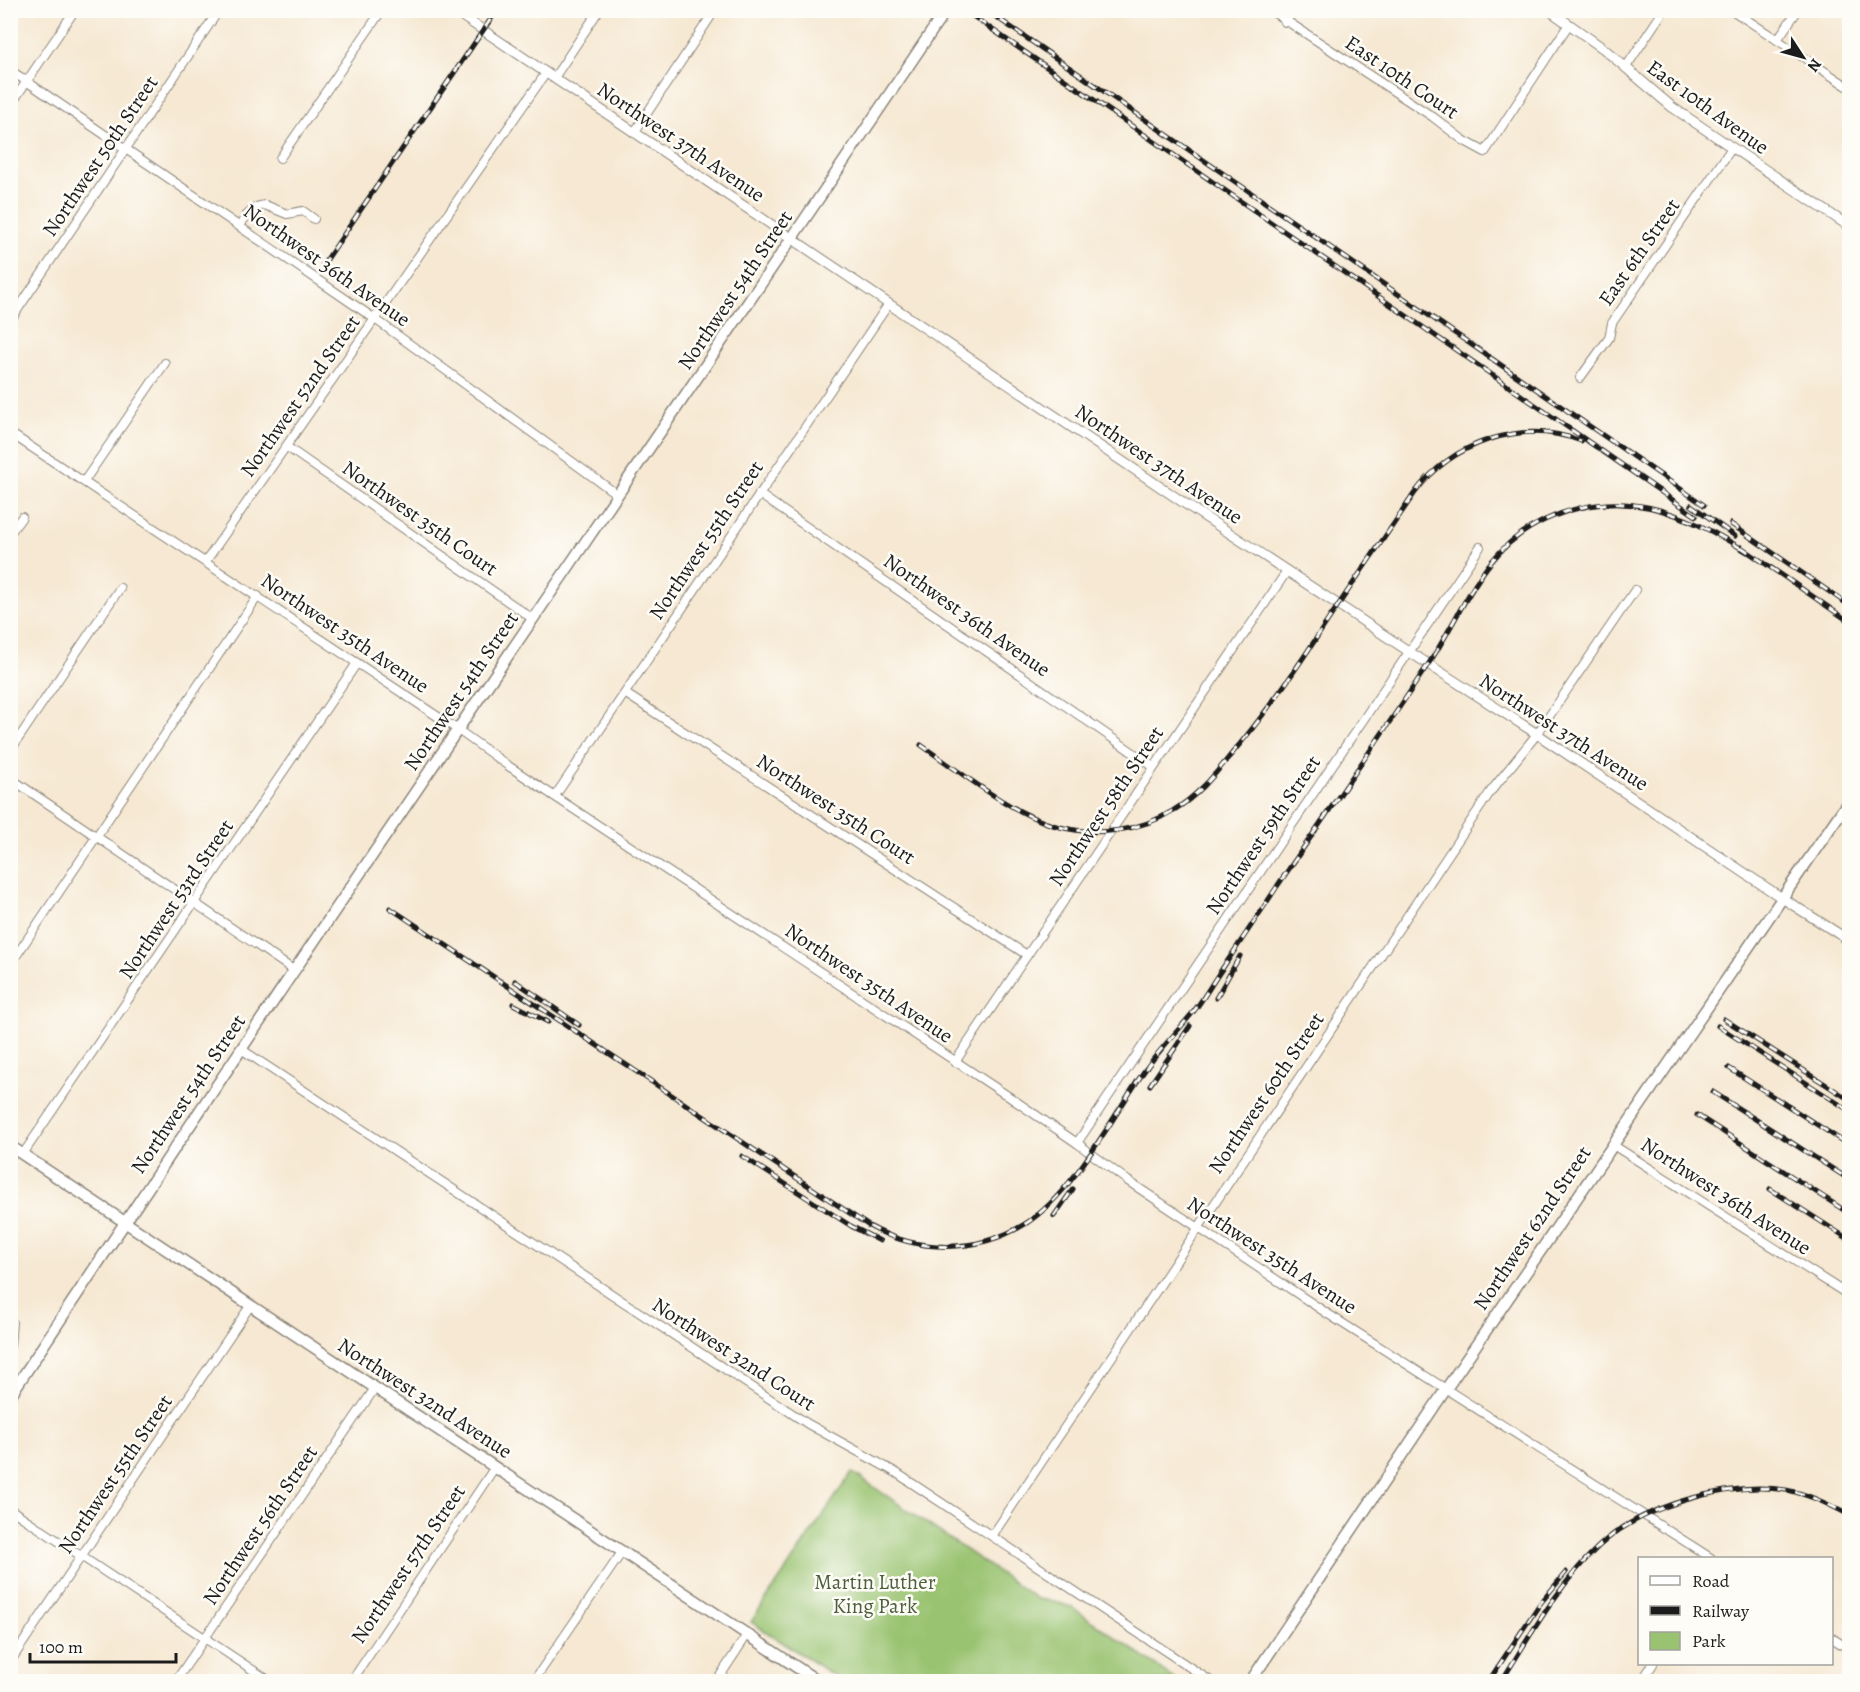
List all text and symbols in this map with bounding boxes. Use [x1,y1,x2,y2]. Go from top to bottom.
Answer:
north arrow [1773,27,1833,87]
street label: East 10th Court [1340,29,1464,125]
street label: East 10th Avenue [1641,53,1775,161]
text: N [1802,54,1827,77]
street label: Northwest 50th Street [36,70,164,242]
street label: Northwest 37th Avenue [592,75,770,209]
street label: East 6th Street [1592,193,1686,311]
street label: Northwest 36th Avenue [238,197,416,333]
street label: Northwest 54th Street [671,205,799,375]
street label: Northwest 52nd Street [233,309,367,483]
street label: Northwest 37th Avenue [1070,397,1248,531]
street label: Northwest 35th Court [337,454,503,582]
street label: Northwest 55th Street [642,455,770,625]
street label: Northwest 36th Avenue [878,547,1056,683]
street label: Northwest 35th Avenue [256,566,434,700]
street label: Northwest 54th Street [397,606,525,776]
street label: Northwest 37th Avenue [1474,667,1654,797]
street label: Northwest 58th Street [1042,720,1170,892]
street label: Northwest 35th Court [751,747,921,871]
street label: Northwest 59th Street [1199,750,1327,920]
street label: Northwest 53rd Street [112,814,240,984]
street label: Northwest 35th Avenue [780,916,958,1050]
street label: Northwest 60th Street [1202,1007,1331,1179]
street label: Northwest 54th Street [124,1009,252,1179]
street label: Northwest 36th Avenue [1636,1130,1816,1262]
street label: Northwest 62nd Street [1467,1140,1597,1316]
street label: Northwest 35th Avenue [1182,1190,1362,1320]
street label: Northwest 32nd Court [647,1291,821,1417]
street label: Northwest 32nd Avenue [332,1331,518,1465]
street label: Northwest 55th Street [51,1389,179,1559]
street label: Northwest 56th Street [196,1440,324,1610]
street label: Northwest 57th Street [344,1479,472,1649]
legend [1638,1557,1833,1665]
park label: Martin Luther King Park [814,1568,936,1620]
text: Road [1692,1569,1730,1593]
text: Railway [1692,1599,1750,1623]
scale bar [30,1626,176,1664]
text: Park [1692,1629,1726,1653]
text: 100 m [39,1635,83,1659]

